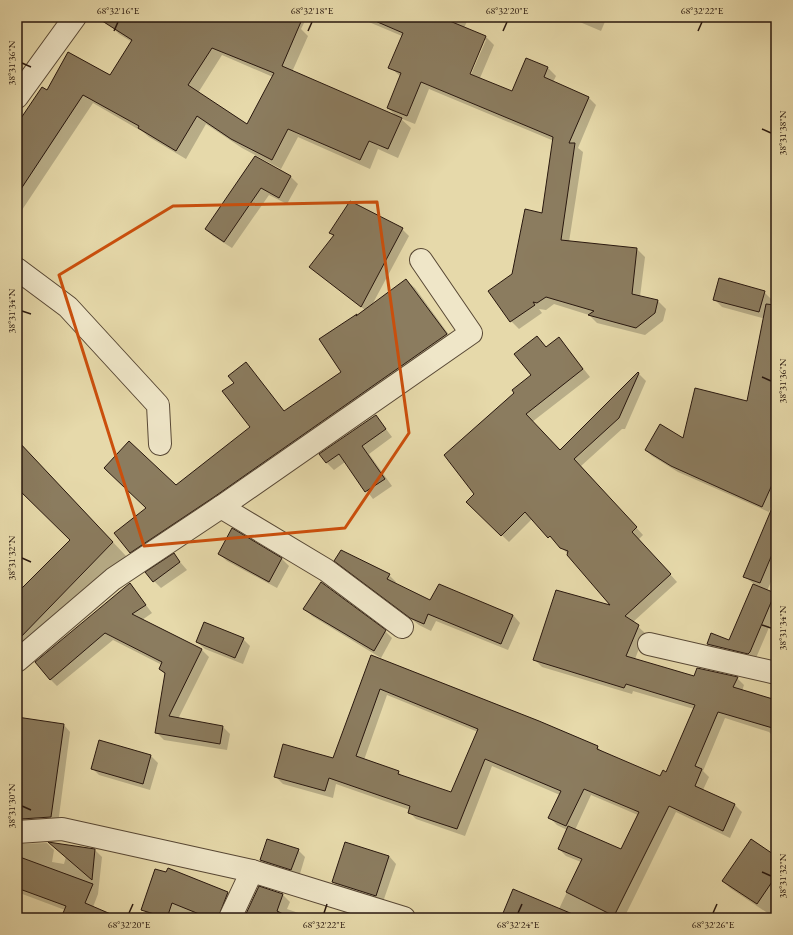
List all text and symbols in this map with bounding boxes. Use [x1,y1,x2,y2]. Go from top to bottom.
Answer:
text: 68°32'16"E [97,4,140,17]
text: 68°32'18"E [291,4,334,17]
text: 68°32'20"E [486,4,529,17]
text: 68°32'22"E [681,4,724,17]
text: 38°31'36"N [5,40,18,85]
text: 38°31'38"N [776,110,789,155]
text: 38°31'34"N [5,288,18,333]
text: 38°31'36"N [776,358,789,403]
text: 38°31'32"N [5,535,18,580]
text: 38°31'34"N [776,605,789,650]
text: 38°31'30"N [5,783,18,828]
text: 38°31'32"N [776,853,789,898]
text: 68°32'20"E [108,918,151,931]
text: 68°32'22"E [303,918,346,931]
text: 68°32'24"E [497,918,540,931]
text: 68°32'26"E [692,918,735,931]

